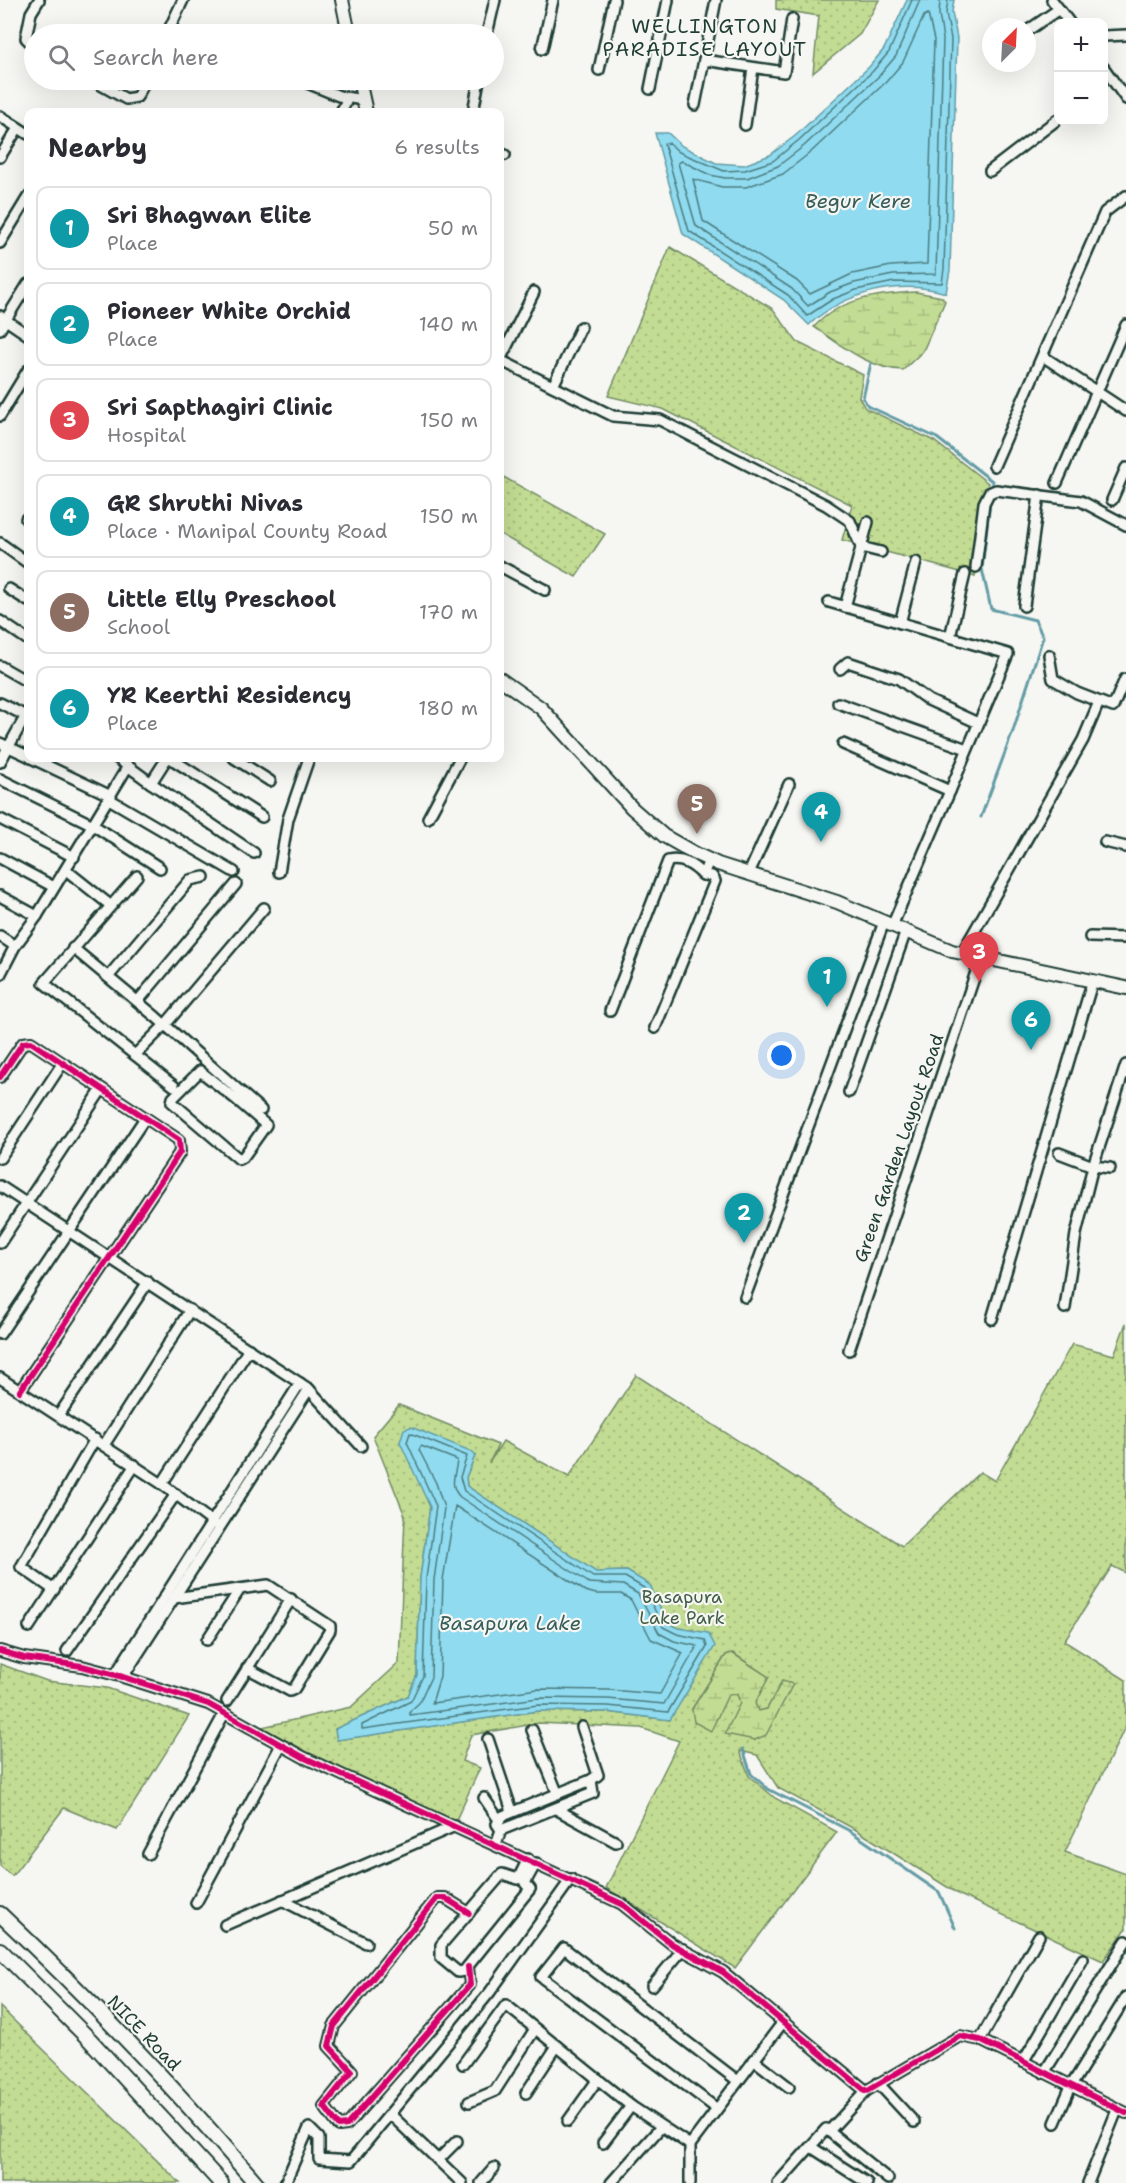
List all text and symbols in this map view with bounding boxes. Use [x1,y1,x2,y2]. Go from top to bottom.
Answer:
district label: WELLINGTON PARADISE LAYOUT [602,13,808,62]
north arrow [982,18,1036,72]
map controls [1054,18,1108,126]
button: + [1054,18,1108,72]
search box [24,24,504,90]
icon: search [45,41,78,74]
text: Search here [93,43,219,72]
button: − [1054,72,1108,126]
text: Nearby [48,130,147,165]
text: 6 results [394,134,480,160]
water label: Begur Kere [805,188,911,214]
text: Sri Bhagwan Elite [107,201,312,230]
text: 1 [65,215,74,241]
text: 50 m [428,215,478,241]
text: Place [107,230,158,256]
text: Pioneer White Orchid [107,297,351,326]
text: 2 [63,311,77,337]
text: 140 m [419,311,478,337]
text: Place [107,326,158,352]
text: Sri Sapthagiri Clinic [107,393,333,422]
text: 3 [63,407,77,433]
text: 150 m [420,407,478,433]
text: Hospital [107,422,186,448]
text: GR Shruthi Nivas [107,489,303,518]
text: 4 [63,503,77,529]
text: 150 m [420,503,478,529]
text: Place · Manipal County Road [107,518,387,544]
text: Little Elly Preschool [107,585,336,614]
text: 5 [63,599,76,625]
text: 170 m [419,599,478,625]
text: School [107,614,170,640]
text: YR Keerthi Residency [107,681,351,710]
text: 6 [63,695,77,721]
text: 180 m [418,695,478,721]
text: Place [107,710,158,736]
pin: 5 [678,784,716,834]
pin: 4 [802,792,840,842]
pin: 3 [960,932,998,982]
pin: 1 [808,958,846,1007]
pin: 6 [1012,1000,1050,1050]
street label: Green Garden Layout Road [849,1031,949,1265]
your location [767,1041,796,1070]
pin: 2 [724,1194,764,1243]
park label: Basapura Lake Park [639,1585,725,1630]
water label: Basapura Lake [439,1610,581,1636]
street label: NICE Road [102,1990,186,2076]

